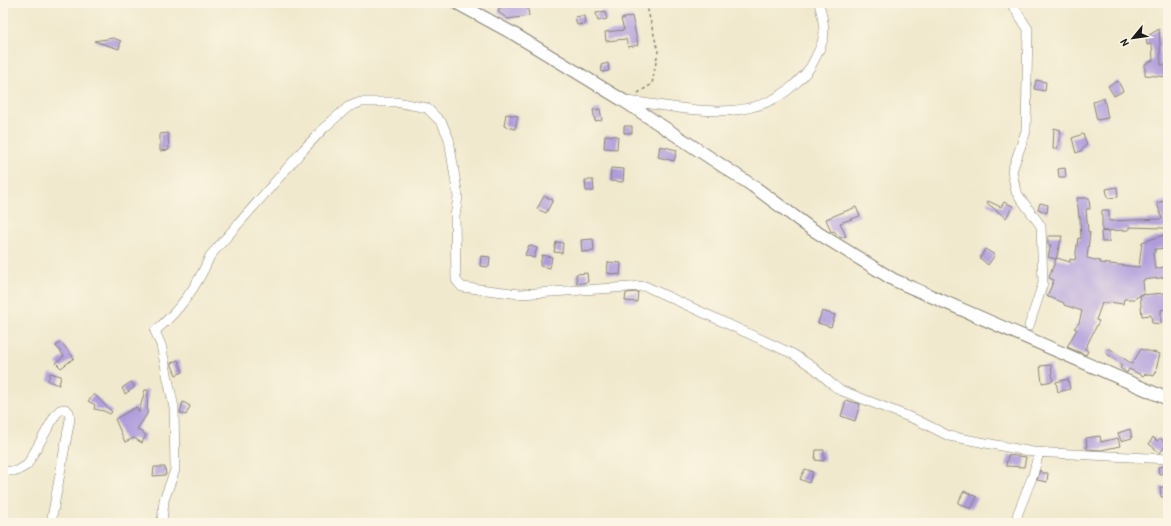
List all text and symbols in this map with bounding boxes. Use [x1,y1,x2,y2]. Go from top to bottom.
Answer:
north arrow [1113,18,1153,58]
text: N [1117,37,1132,49]

